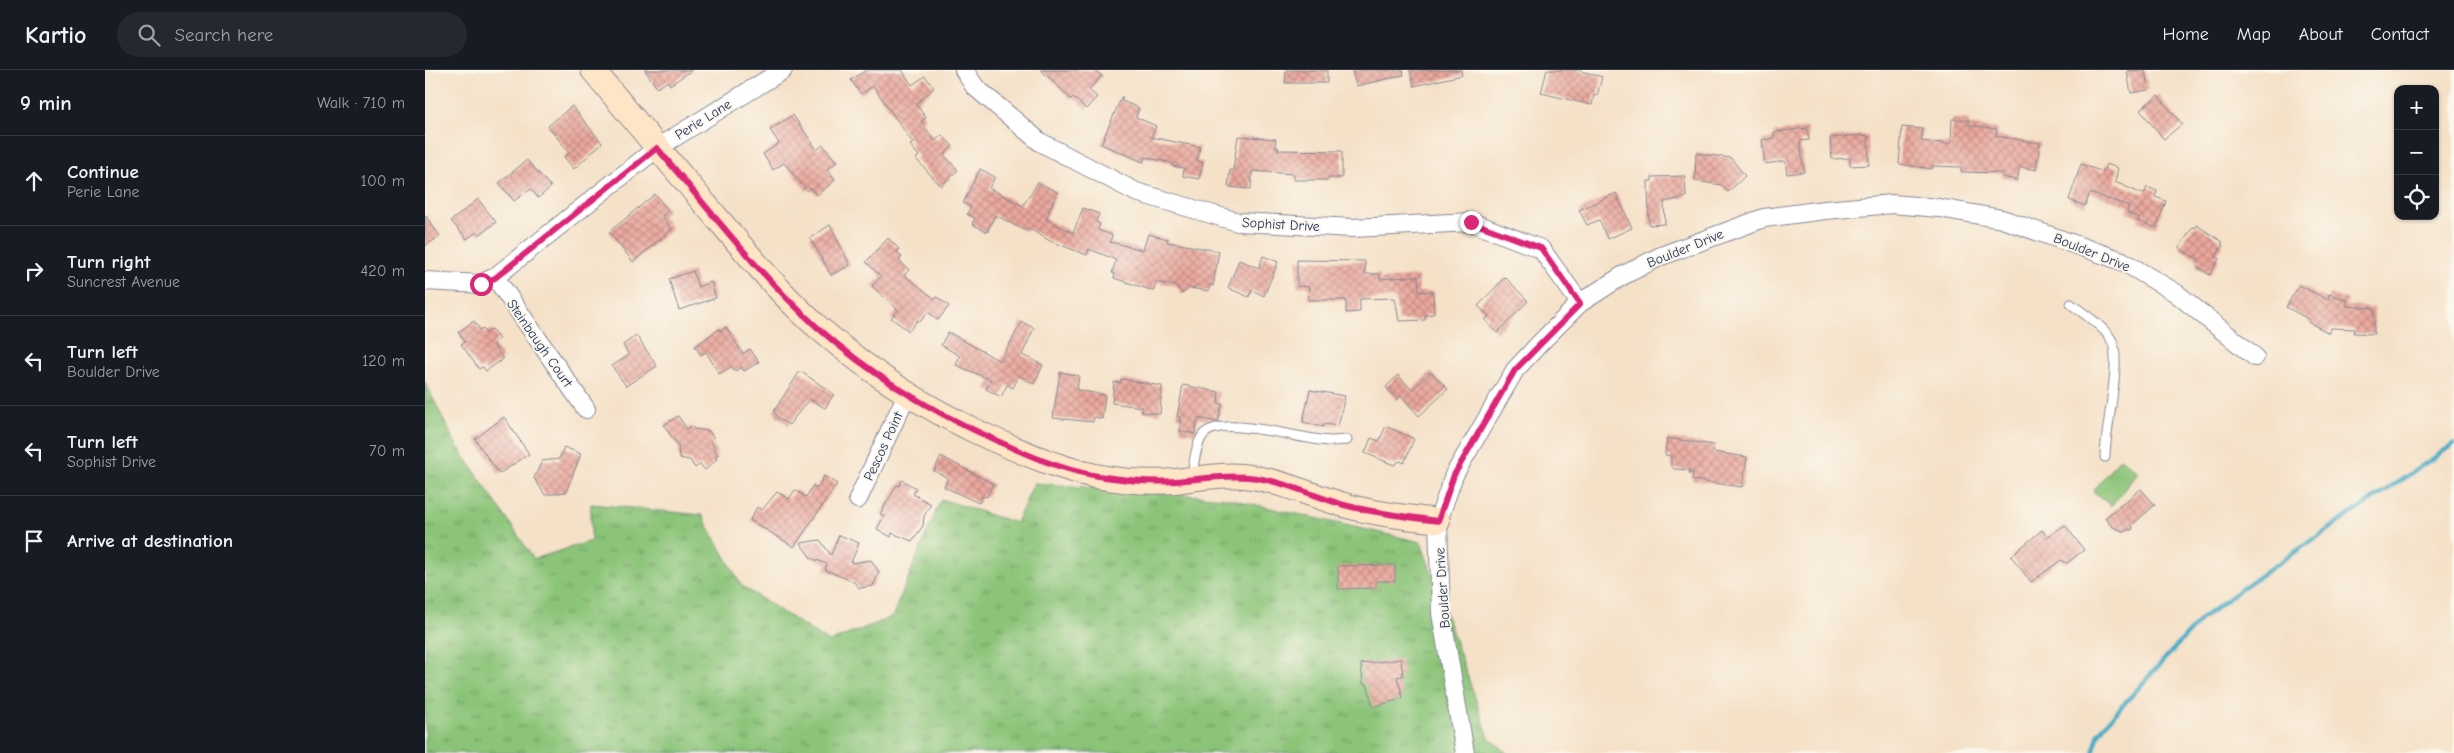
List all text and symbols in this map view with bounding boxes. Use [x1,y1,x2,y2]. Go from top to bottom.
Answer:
search box [117,12,467,57]
text: Kartio [25,21,87,49]
icon: search [135,21,163,49]
text: Search here [175,24,273,46]
text: Home [2162,24,2209,45]
text: Map [2237,24,2271,45]
text: About [2299,24,2343,45]
text: Contact [2371,24,2429,45]
map controls [2394,85,2439,220]
button: + [2394,85,2439,130]
text: 9 min [20,91,72,115]
text: Walk · 710 m [317,94,405,112]
street label: Perie Lane [672,95,735,143]
button: − [2394,130,2439,175]
text: Continue [67,161,139,183]
icon: ahead [20,167,48,195]
text: 100 m [361,172,405,190]
button: locate [2394,175,2439,220]
text: Perie Lane [67,183,140,201]
route end [1460,211,1483,234]
street label: Sophist Drive [1242,214,1320,235]
street label: Boulder Drive [1644,225,1726,272]
street label: Boulder Drive [2051,229,2133,276]
text: Turn right [67,251,151,273]
icon: right [20,257,48,285]
text: 420 m [361,262,405,280]
text: Suncrest Avenue [67,273,180,291]
route start [470,273,493,296]
street label: Steinbaugh Court [503,296,577,391]
text: Turn left [67,341,138,363]
icon: left [20,347,48,375]
text: 120 m [362,352,405,370]
text: Boulder Drive [67,363,160,381]
street label: Pescos Point [860,408,907,483]
text: Turn left [67,431,138,453]
icon: left [20,437,48,465]
text: 70 m [369,442,405,460]
text: Sophist Drive [67,453,156,471]
icon: arrive [20,527,48,555]
text: Arrive at destination [67,530,233,552]
street label: Boulder Drive [1431,547,1454,629]

